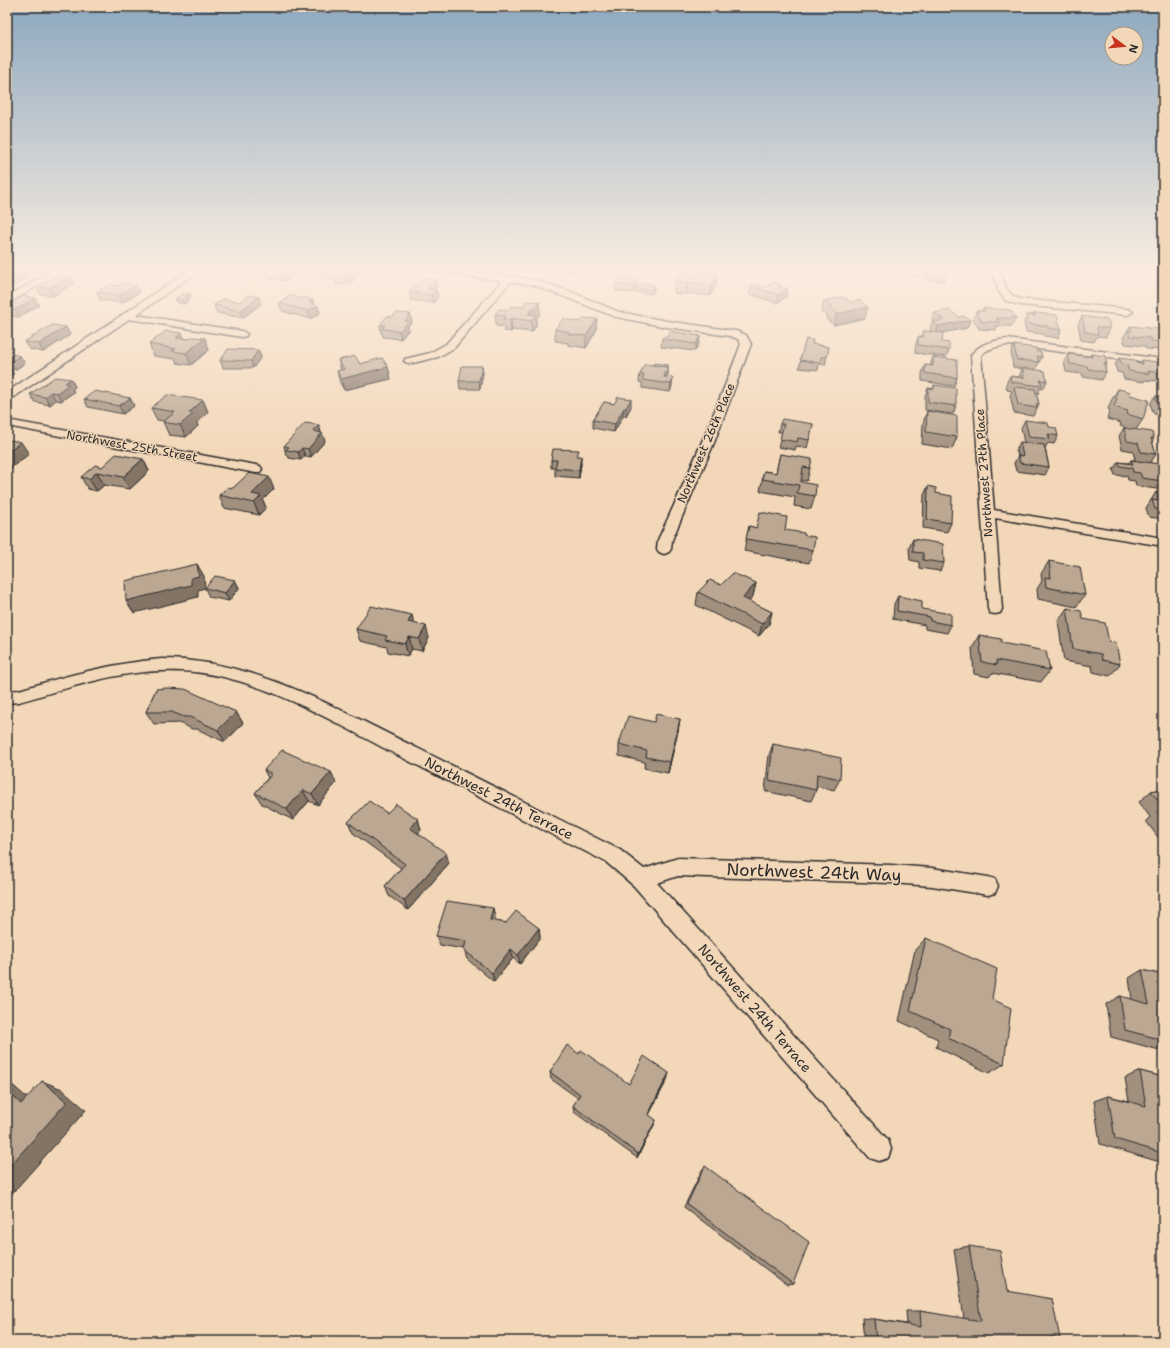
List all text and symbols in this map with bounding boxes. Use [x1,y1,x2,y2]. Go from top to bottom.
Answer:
north arrow [1104,26,1144,66]
text: N [1125,42,1142,55]
street label: Northwest 26th Place [673,380,739,505]
street label: Northwest 27th Place [972,408,996,538]
street label: Northwest 25th Street [65,427,199,465]
street label: Northwest 24th Terrace [422,753,576,843]
street label: Northwest 24th Way [726,858,902,886]
street label: Northwest 24th Terrace [694,940,816,1076]

